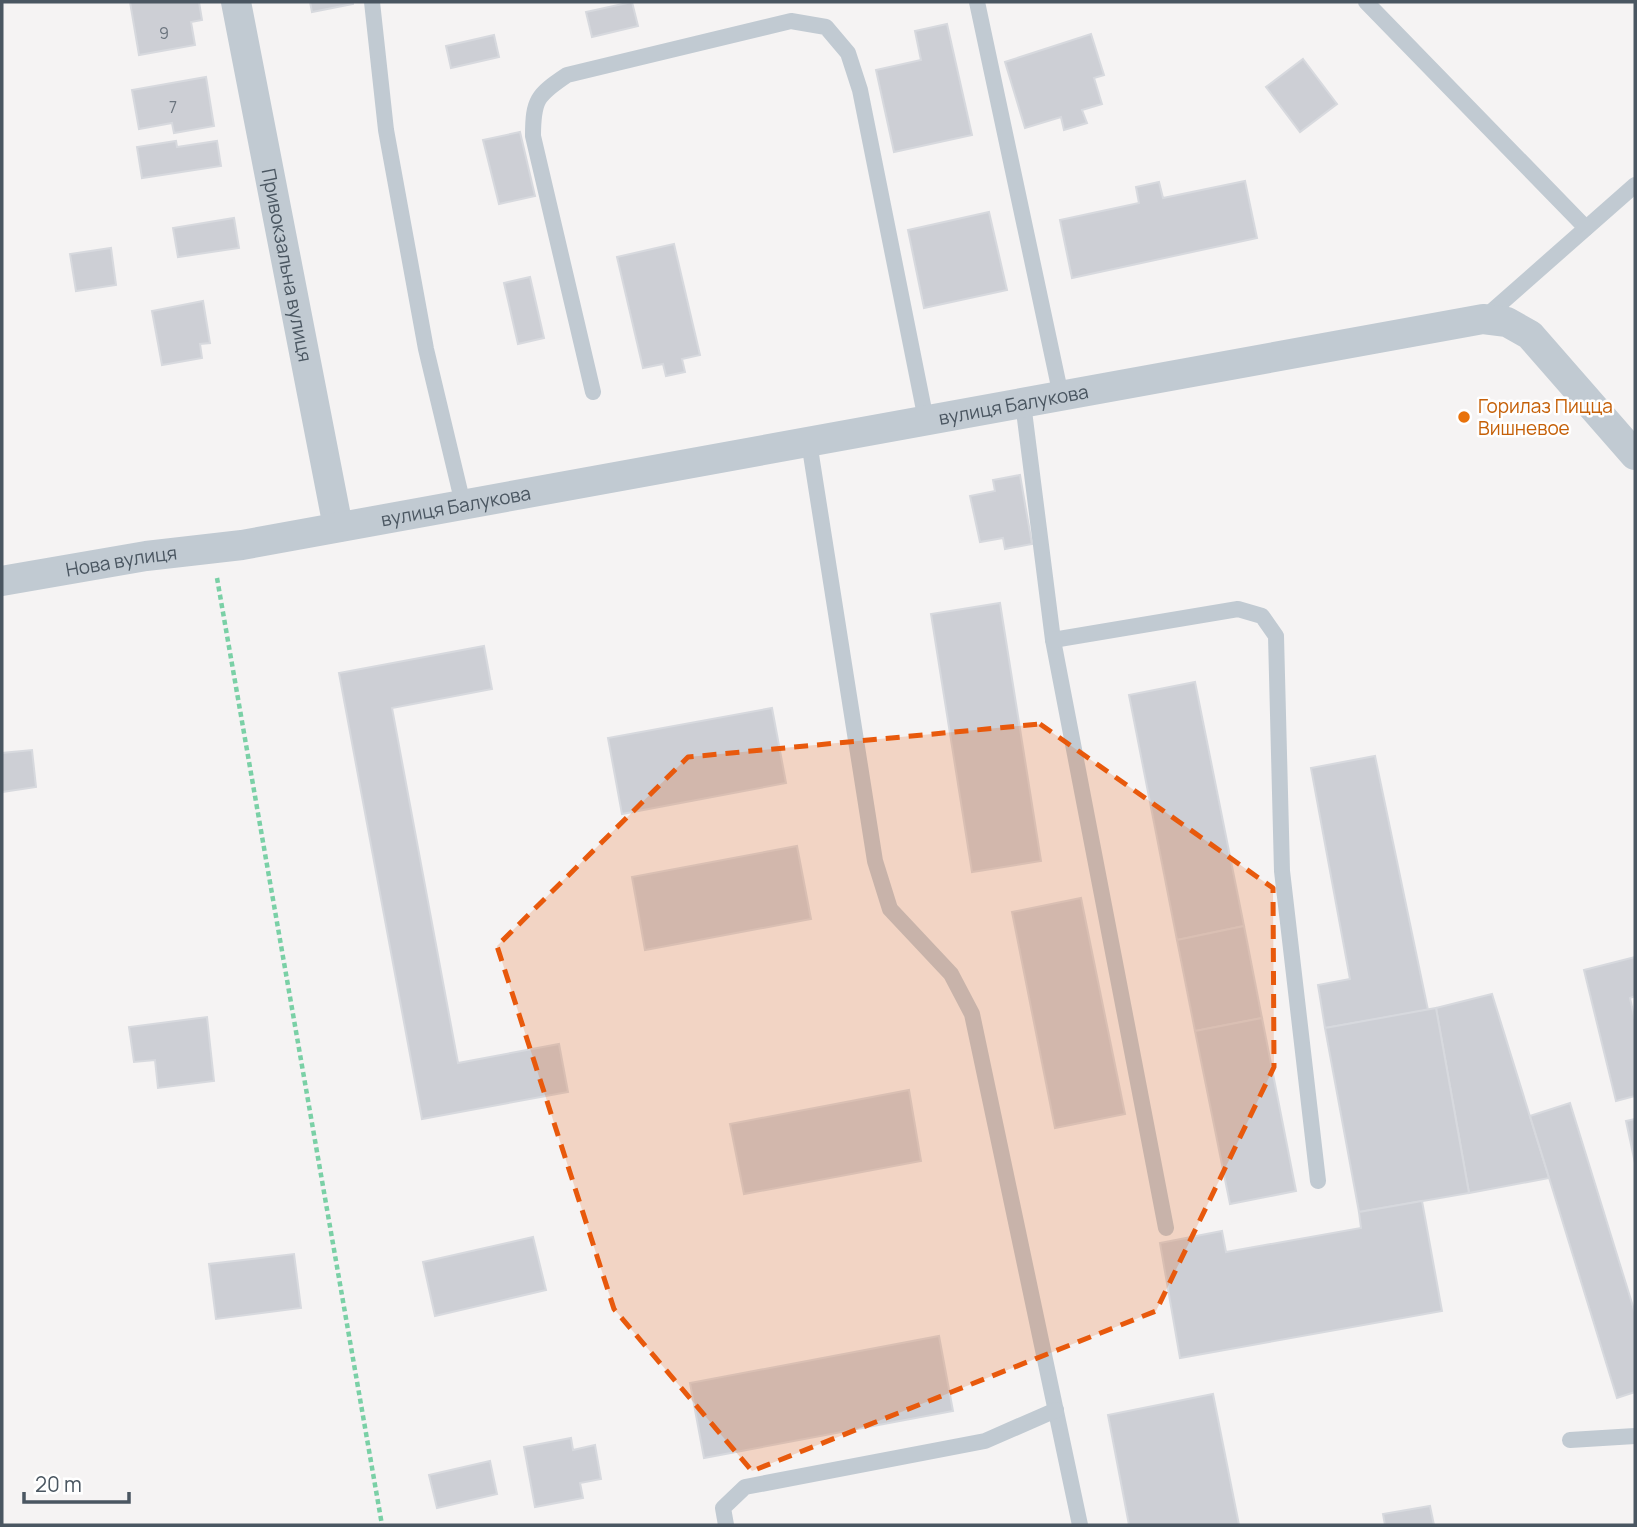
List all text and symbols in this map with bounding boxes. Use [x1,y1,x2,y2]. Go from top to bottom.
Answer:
house number: 9 [159,22,169,44]
house number: 7 [169,96,177,118]
street label: Привокзальна вулиця [256,166,319,364]
street label: вулиця Балукова [936,378,1091,431]
place label: Горилаз Пицца Вишневое [1478,393,1613,441]
marker: Горилаз Пицца Вишневое [1456,409,1472,425]
street label: вулиця Балукова [379,480,533,532]
street label: Нова вулиця [63,540,178,583]
scale bar [24,1460,130,1504]
text: 20 m [35,1470,82,1498]

